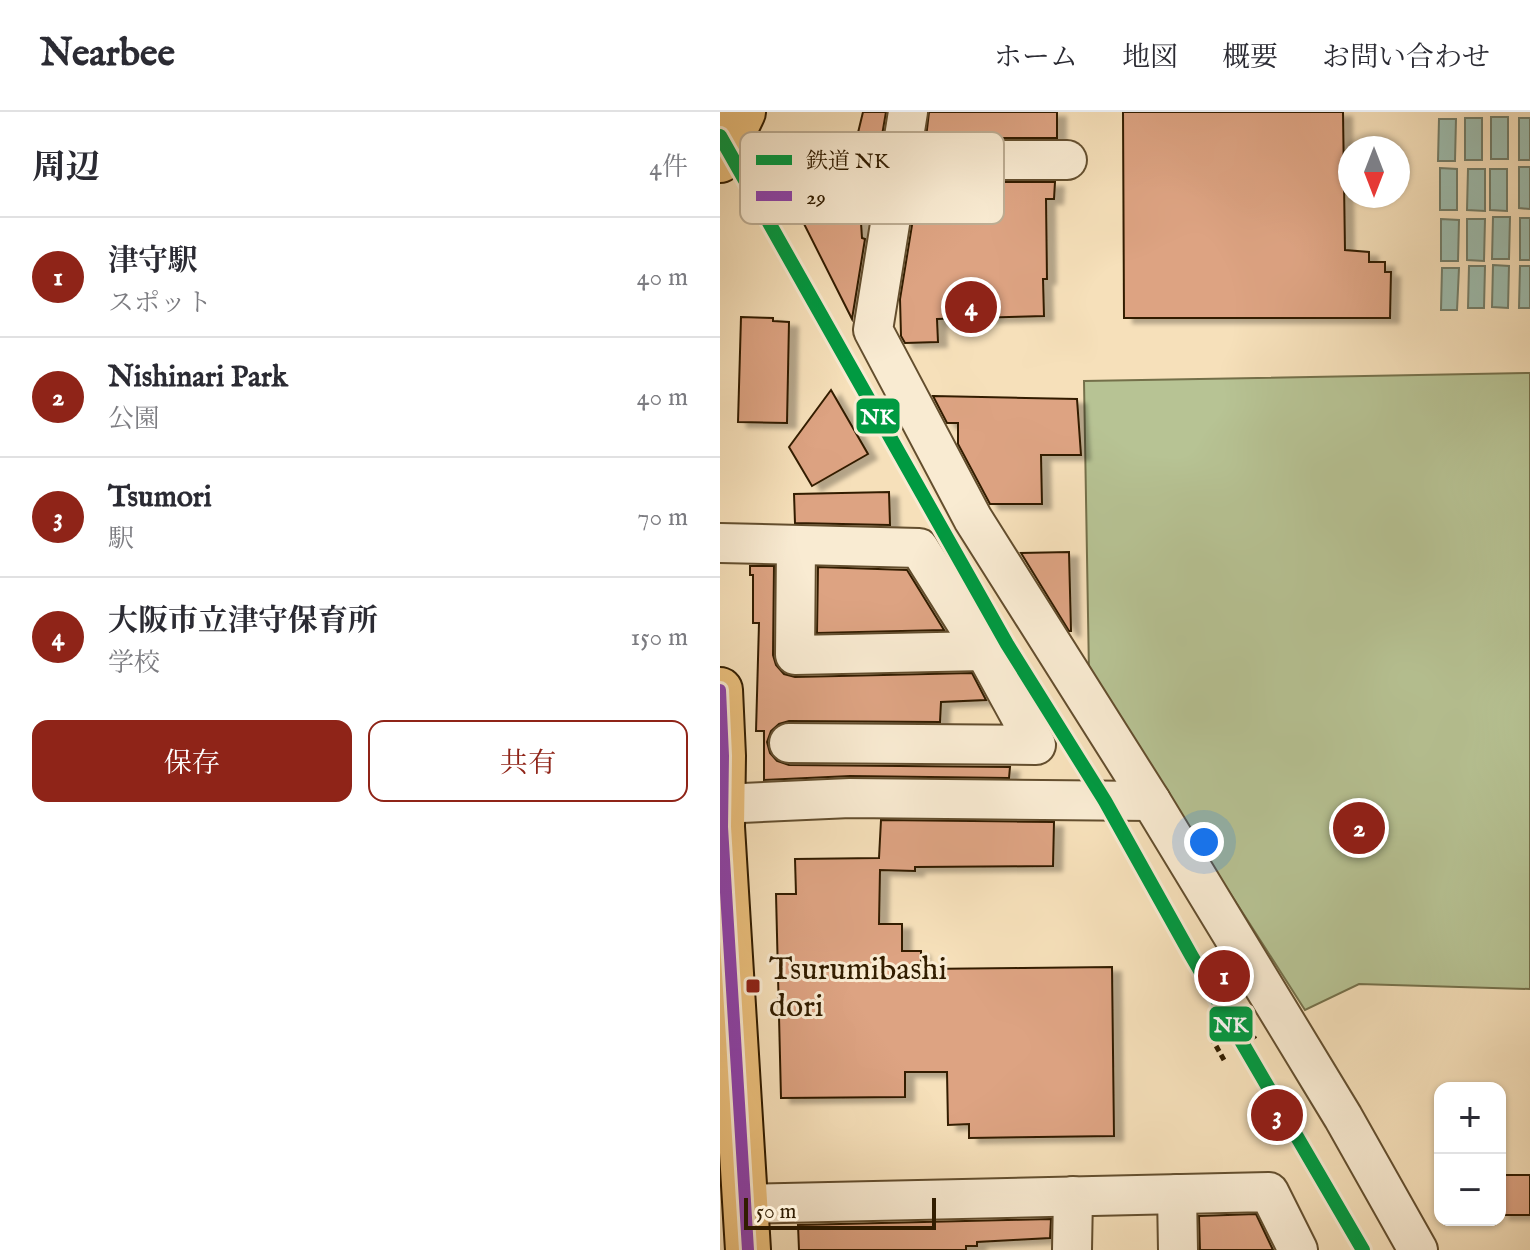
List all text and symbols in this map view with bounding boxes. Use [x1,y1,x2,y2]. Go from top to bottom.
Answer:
text: Nearbee [40,31,175,79]
text: ホーム [994,41,1078,76]
text: 地図 [1122,41,1178,76]
text: 概要 [1222,41,1278,76]
text: お問い合わせ [1322,41,1490,76]
legend [740,132,1004,224]
north arrow [1338,136,1410,208]
text: 周辺 [32,147,100,190]
text: 鉄道 NK [806,148,891,176]
text: 4件 [649,151,688,184]
text: 29 [806,184,826,212]
text: 津守駅 [108,243,198,281]
text: 1 [53,261,63,294]
text: 40 m [637,261,688,294]
pin: 4 [945,277,997,337]
text: スポット [108,287,212,320]
text: Nishinari Park [108,359,288,397]
text: 2 [52,381,64,414]
text: 40 m [637,381,688,414]
line badge: NK [855,397,901,435]
text: 公園 [108,403,160,436]
text: NK [860,404,897,432]
text: Tsumori [108,479,212,517]
text: 3 [53,501,63,534]
text: 70 m [637,501,688,534]
text: 駅 [108,523,134,556]
text: 大阪市立津守保育所 [108,603,378,641]
text: 4 [52,621,64,654]
text: 150 m [630,621,688,654]
text: 学校 [108,647,160,680]
button: 保存 [32,720,352,802]
button: 共有 [368,720,688,802]
pin: 2 [1333,798,1385,858]
your location [1184,822,1224,862]
pin: 1 [1198,946,1250,1006]
place label: Tsurumibashi dori [769,950,947,1028]
marker: Tsurumibashi dori [744,977,762,995]
line badge: NK [1208,1005,1254,1043]
text: NK [1213,1012,1250,1040]
map controls [1434,1082,1506,1226]
button: + [1434,1082,1506,1154]
pin: 3 [1251,1085,1303,1145]
button: − [1434,1154,1506,1226]
scale bar [744,1194,936,1230]
text: 50 m [756,1198,797,1226]

